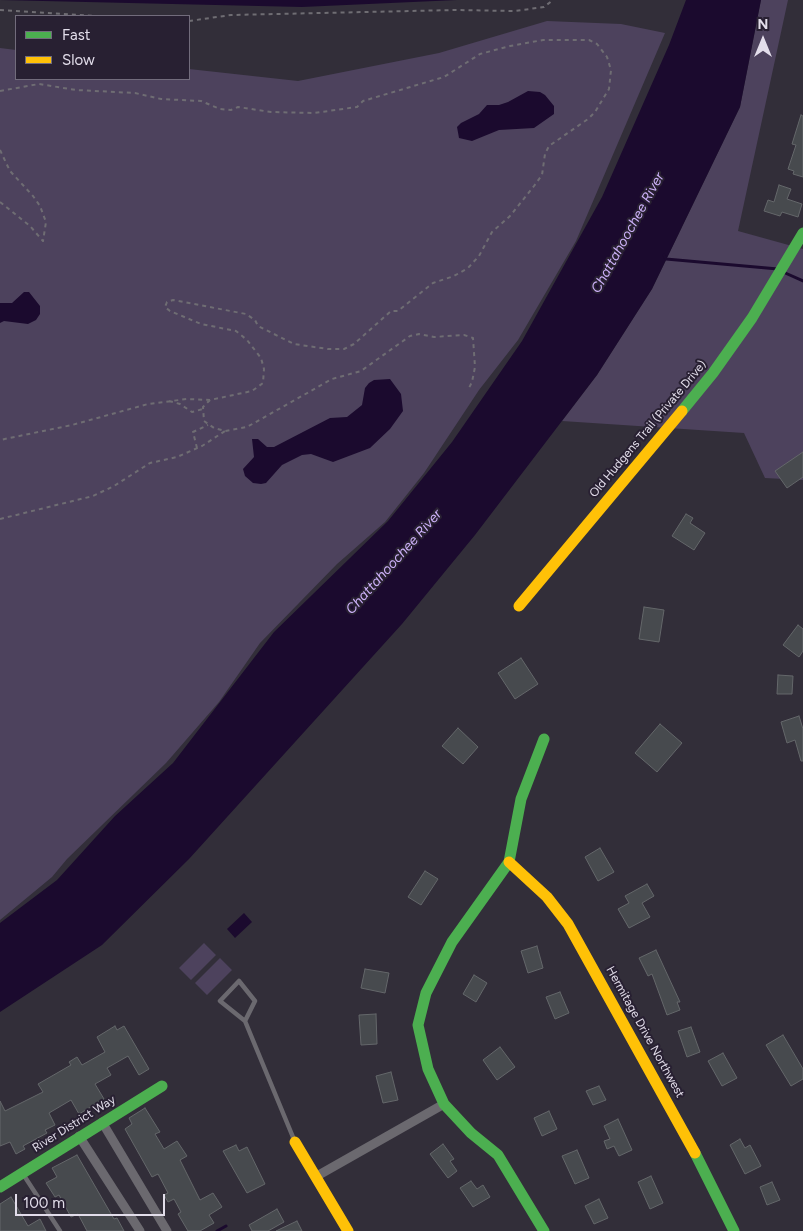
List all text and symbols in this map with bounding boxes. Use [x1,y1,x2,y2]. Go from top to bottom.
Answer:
legend [15,15,190,80]
north arrow [738,15,788,65]
text: N [758,16,768,33]
text: Fast [62,26,90,44]
text: Slow [62,51,95,69]
water label: Chattahoochee River [588,170,668,296]
street label: Old Hudgens Trail (Private Drive) [586,358,710,500]
water label: Chattahoochee River [343,506,445,618]
street label: Hermitage Drive Northwest [603,964,687,1100]
street label: River District Way [30,1093,118,1155]
scale bar [18,1184,168,1216]
text: 100 m [23,1194,65,1212]

